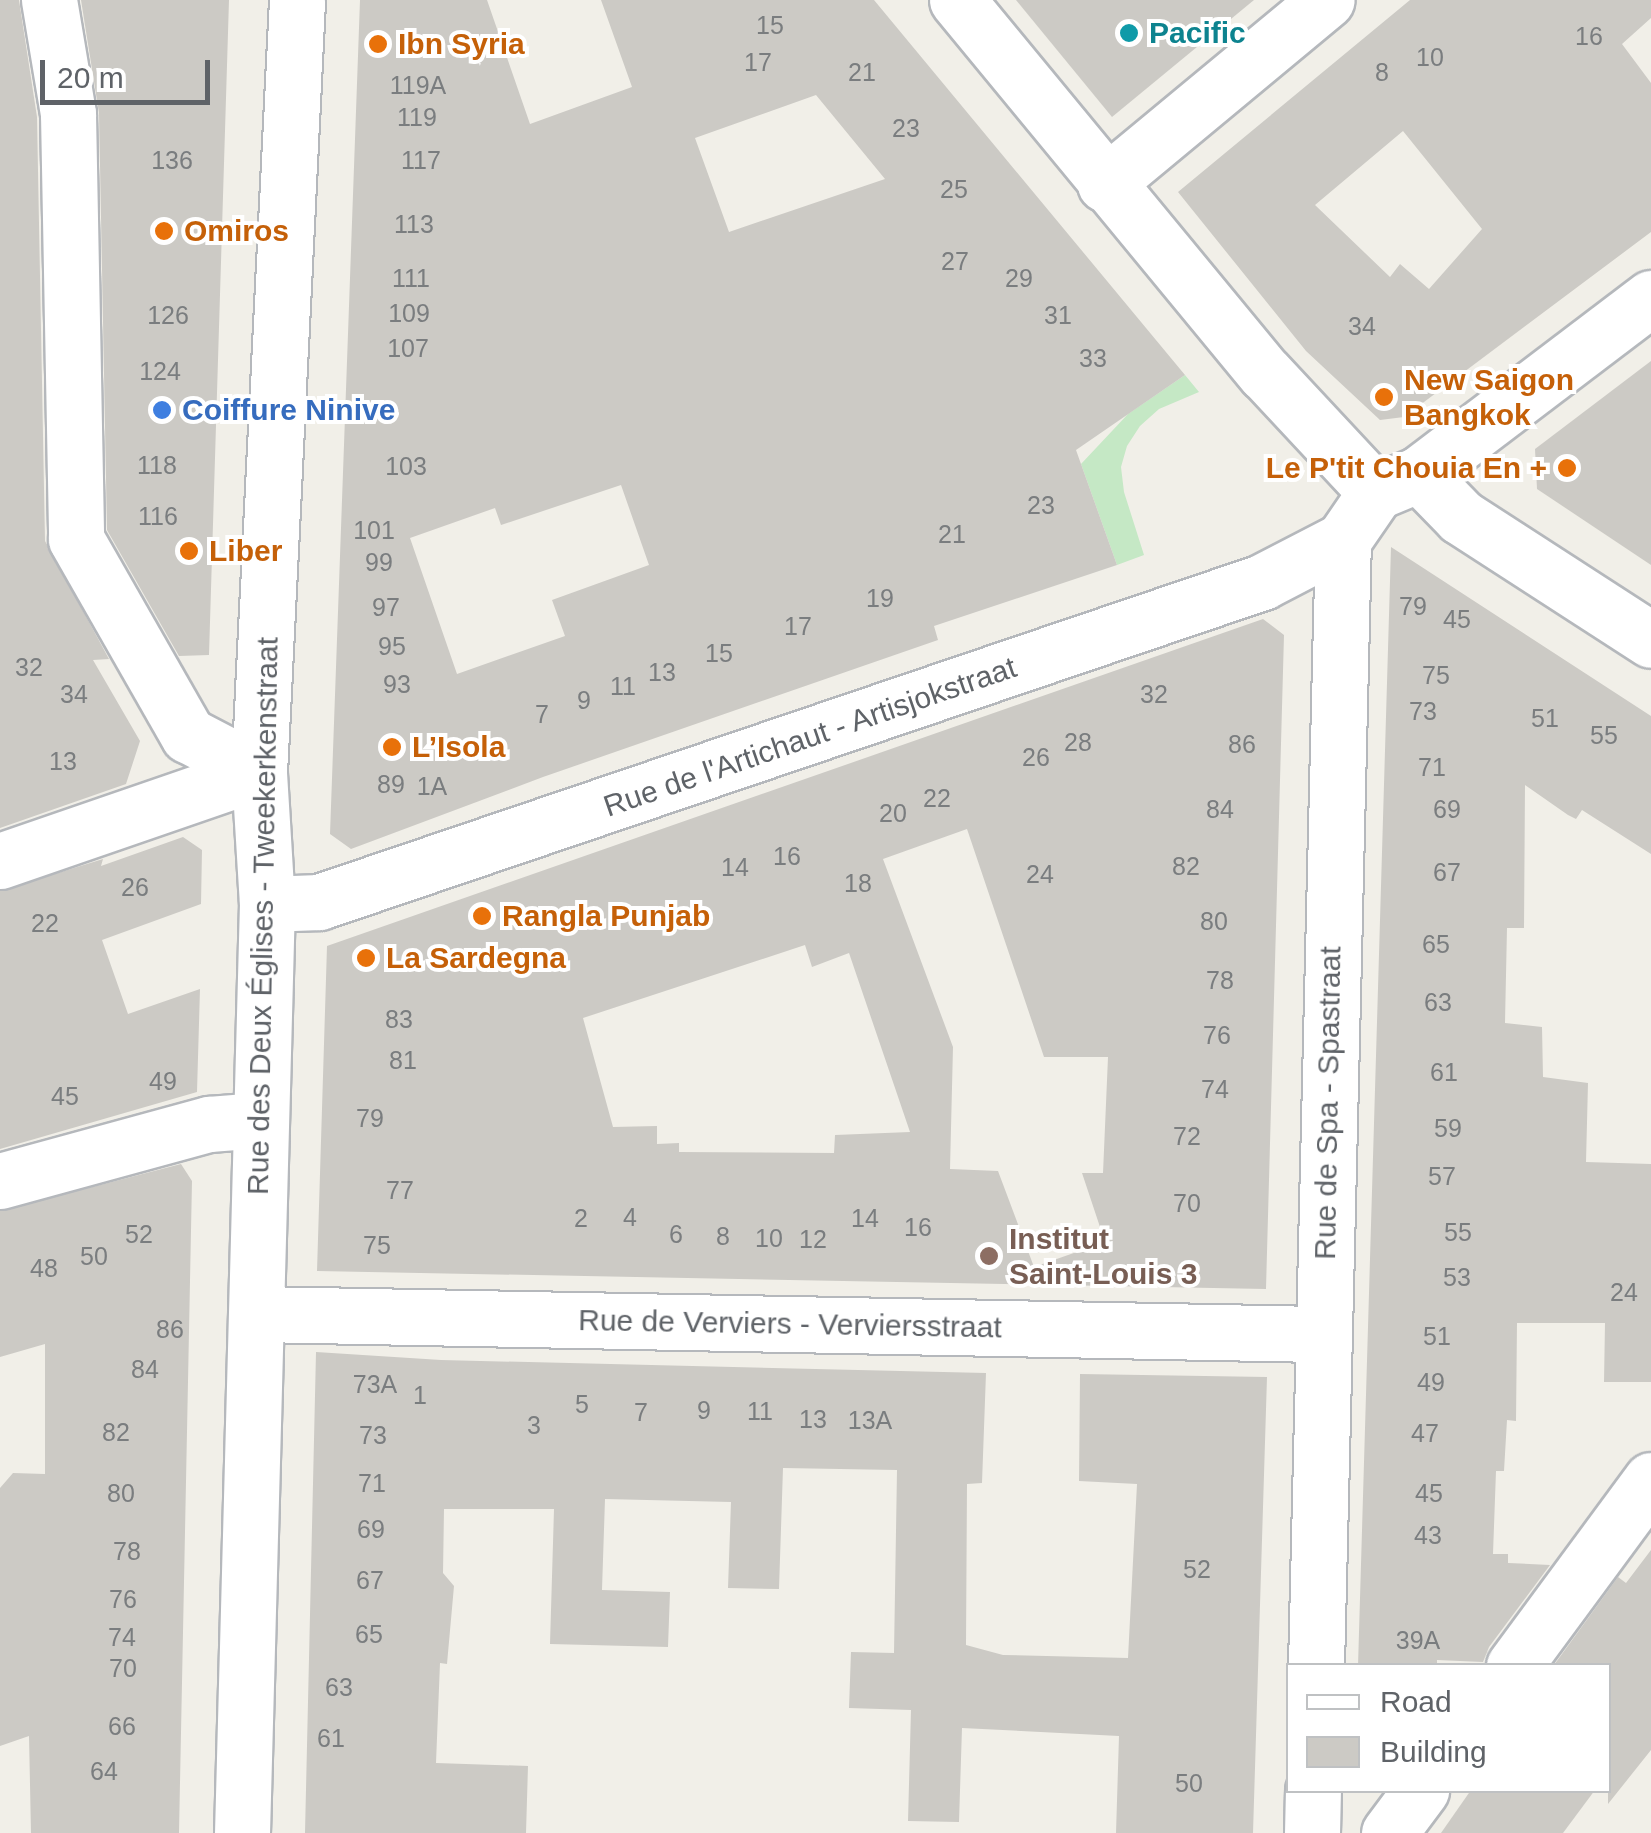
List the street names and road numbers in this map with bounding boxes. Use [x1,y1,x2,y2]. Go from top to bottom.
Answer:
street label: Rue des Deux Églises - Tweekerkenstraat [240,636,286,1196]
street label: Rue de l'Artichaut - Artisjokstraat [598,649,1022,825]
street label: Rue de Spa - Spastraat [1307,946,1349,1260]
street label: Rue de Verviers - Verviersstraat [578,1302,1002,1346]

